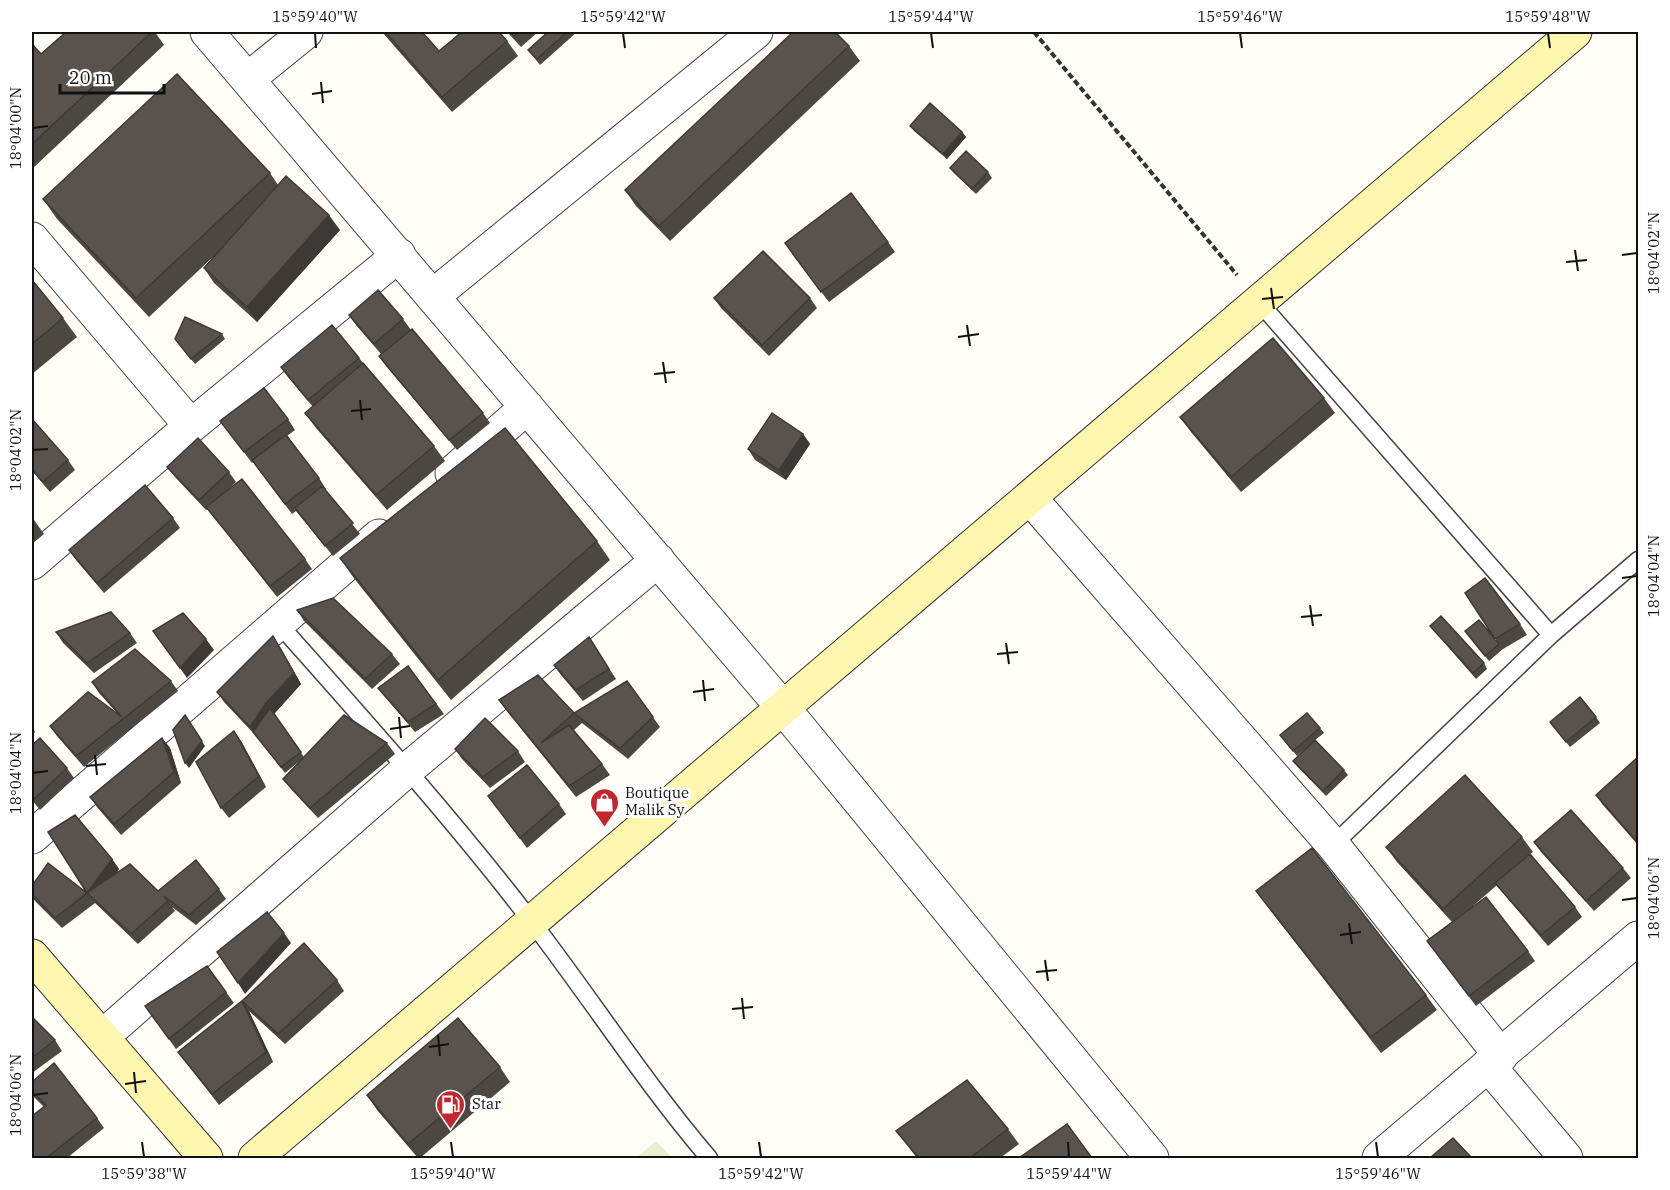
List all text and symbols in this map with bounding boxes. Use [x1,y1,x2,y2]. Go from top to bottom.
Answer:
text: 15°59'40"W [272,7,358,26]
text: 15°59'42"W [580,7,666,26]
text: 15°59'44"W [888,7,974,26]
text: 15°59'46"W [1197,7,1283,26]
text: 15°59'48"W [1505,7,1591,26]
scale bar [60,57,164,95]
text: 20 m [69,66,112,89]
text: 18°04'00"N [6,87,25,169]
text: 18°04'02"N [1644,212,1663,294]
text: 18°04'02"N [6,409,25,491]
text: 18°04'04"N [1644,535,1663,617]
text: 18°04'04"N [6,732,25,814]
place label: Boutique Malik Sy [625,783,689,819]
shop icon: Boutique Malik Sy [588,786,620,828]
text: 18°04'06"N [1644,857,1663,939]
text: 18°04'06"N [6,1054,25,1136]
fuel station icon: Star [435,1088,467,1130]
place label: Star [472,1094,501,1113]
text: 15°59'38"W [101,1164,187,1183]
text: 15°59'40"W [410,1164,496,1183]
text: 15°59'42"W [718,1164,804,1183]
text: 15°59'44"W [1026,1164,1112,1183]
text: 15°59'46"W [1335,1164,1421,1183]

